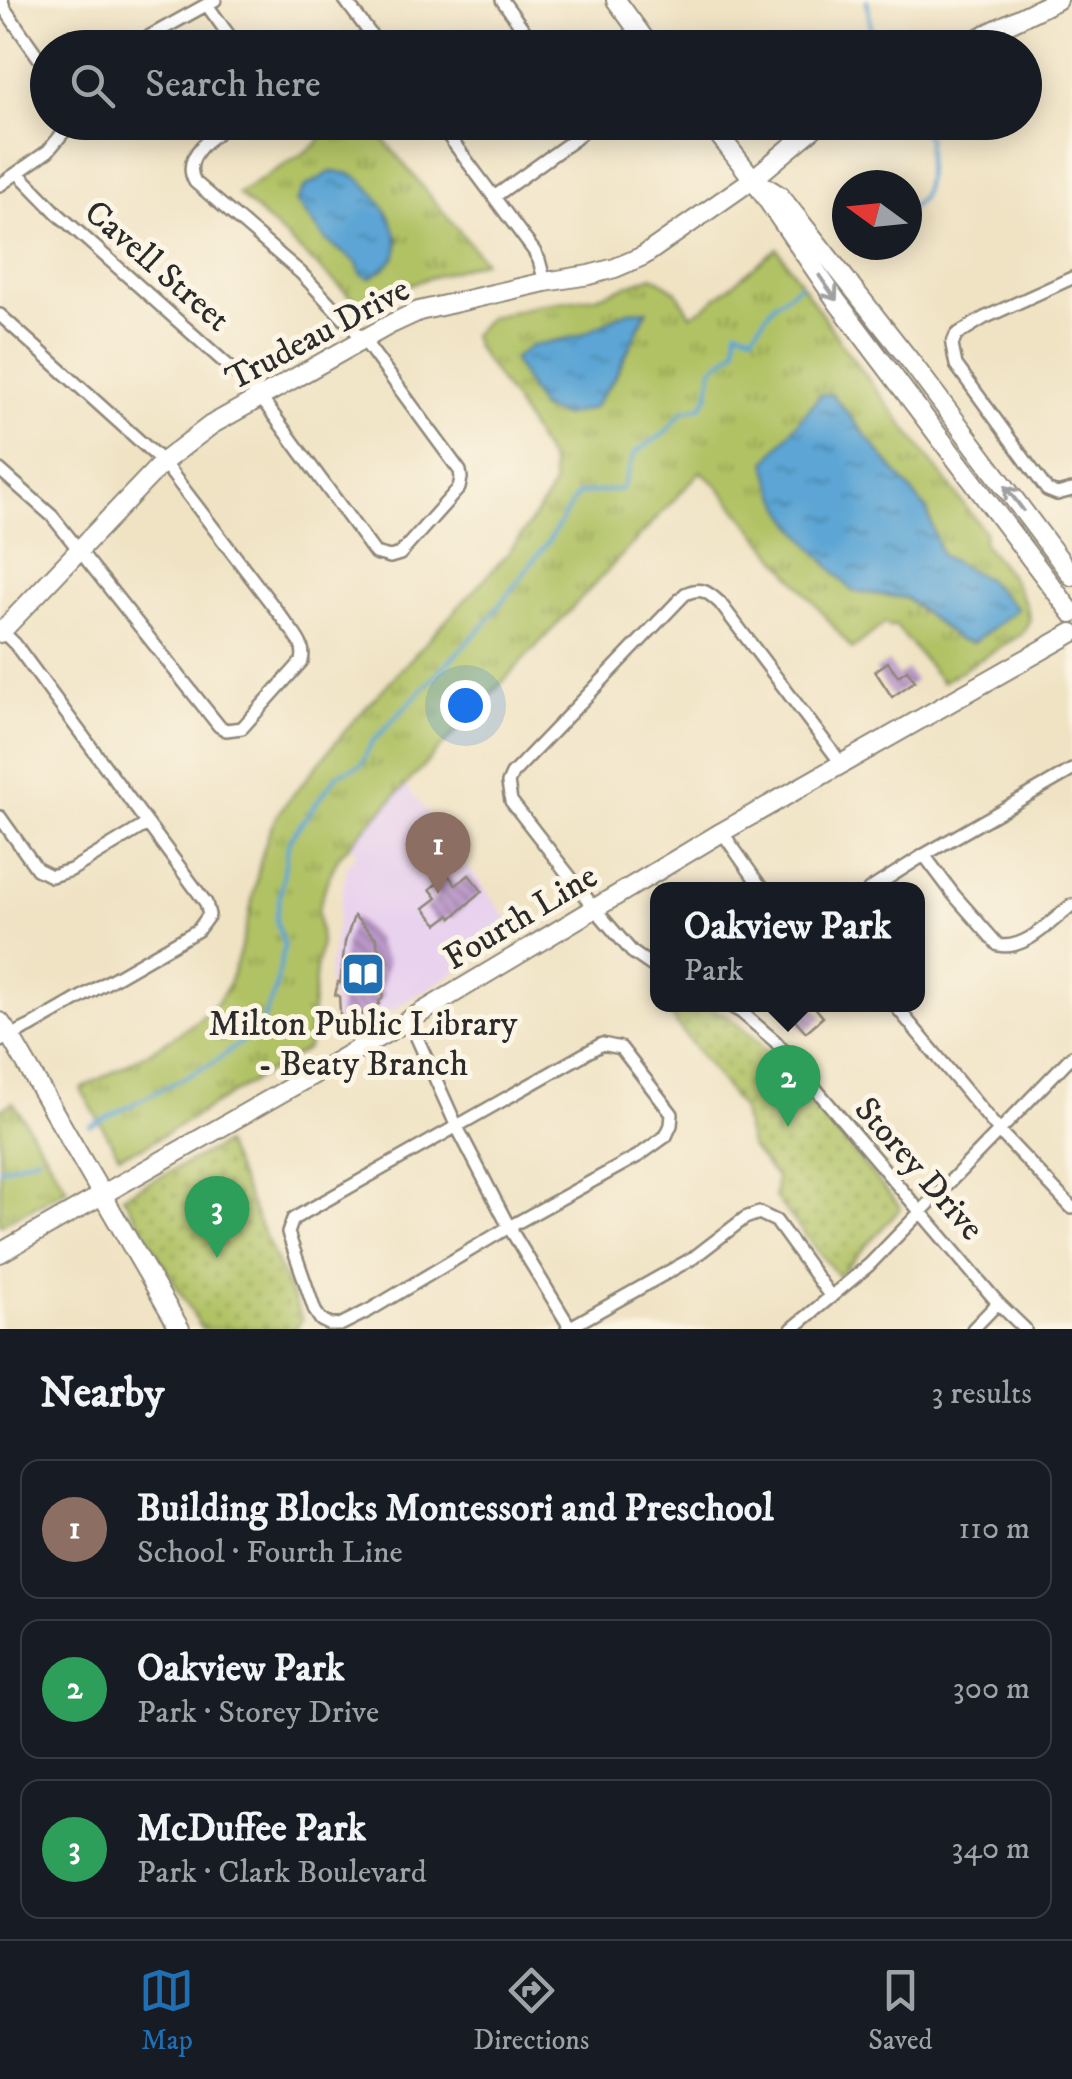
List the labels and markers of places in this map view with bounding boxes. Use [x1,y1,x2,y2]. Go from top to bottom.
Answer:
pin: 1 [406,812,470,894]
library icon: Milton Public Library - Beaty Branch [340,951,386,997]
place label: Milton Public Library - Beaty Branch [208,1003,518,1087]
pin: 2 [756,1044,820,1127]
pin: 3 [184,1176,250,1258]

